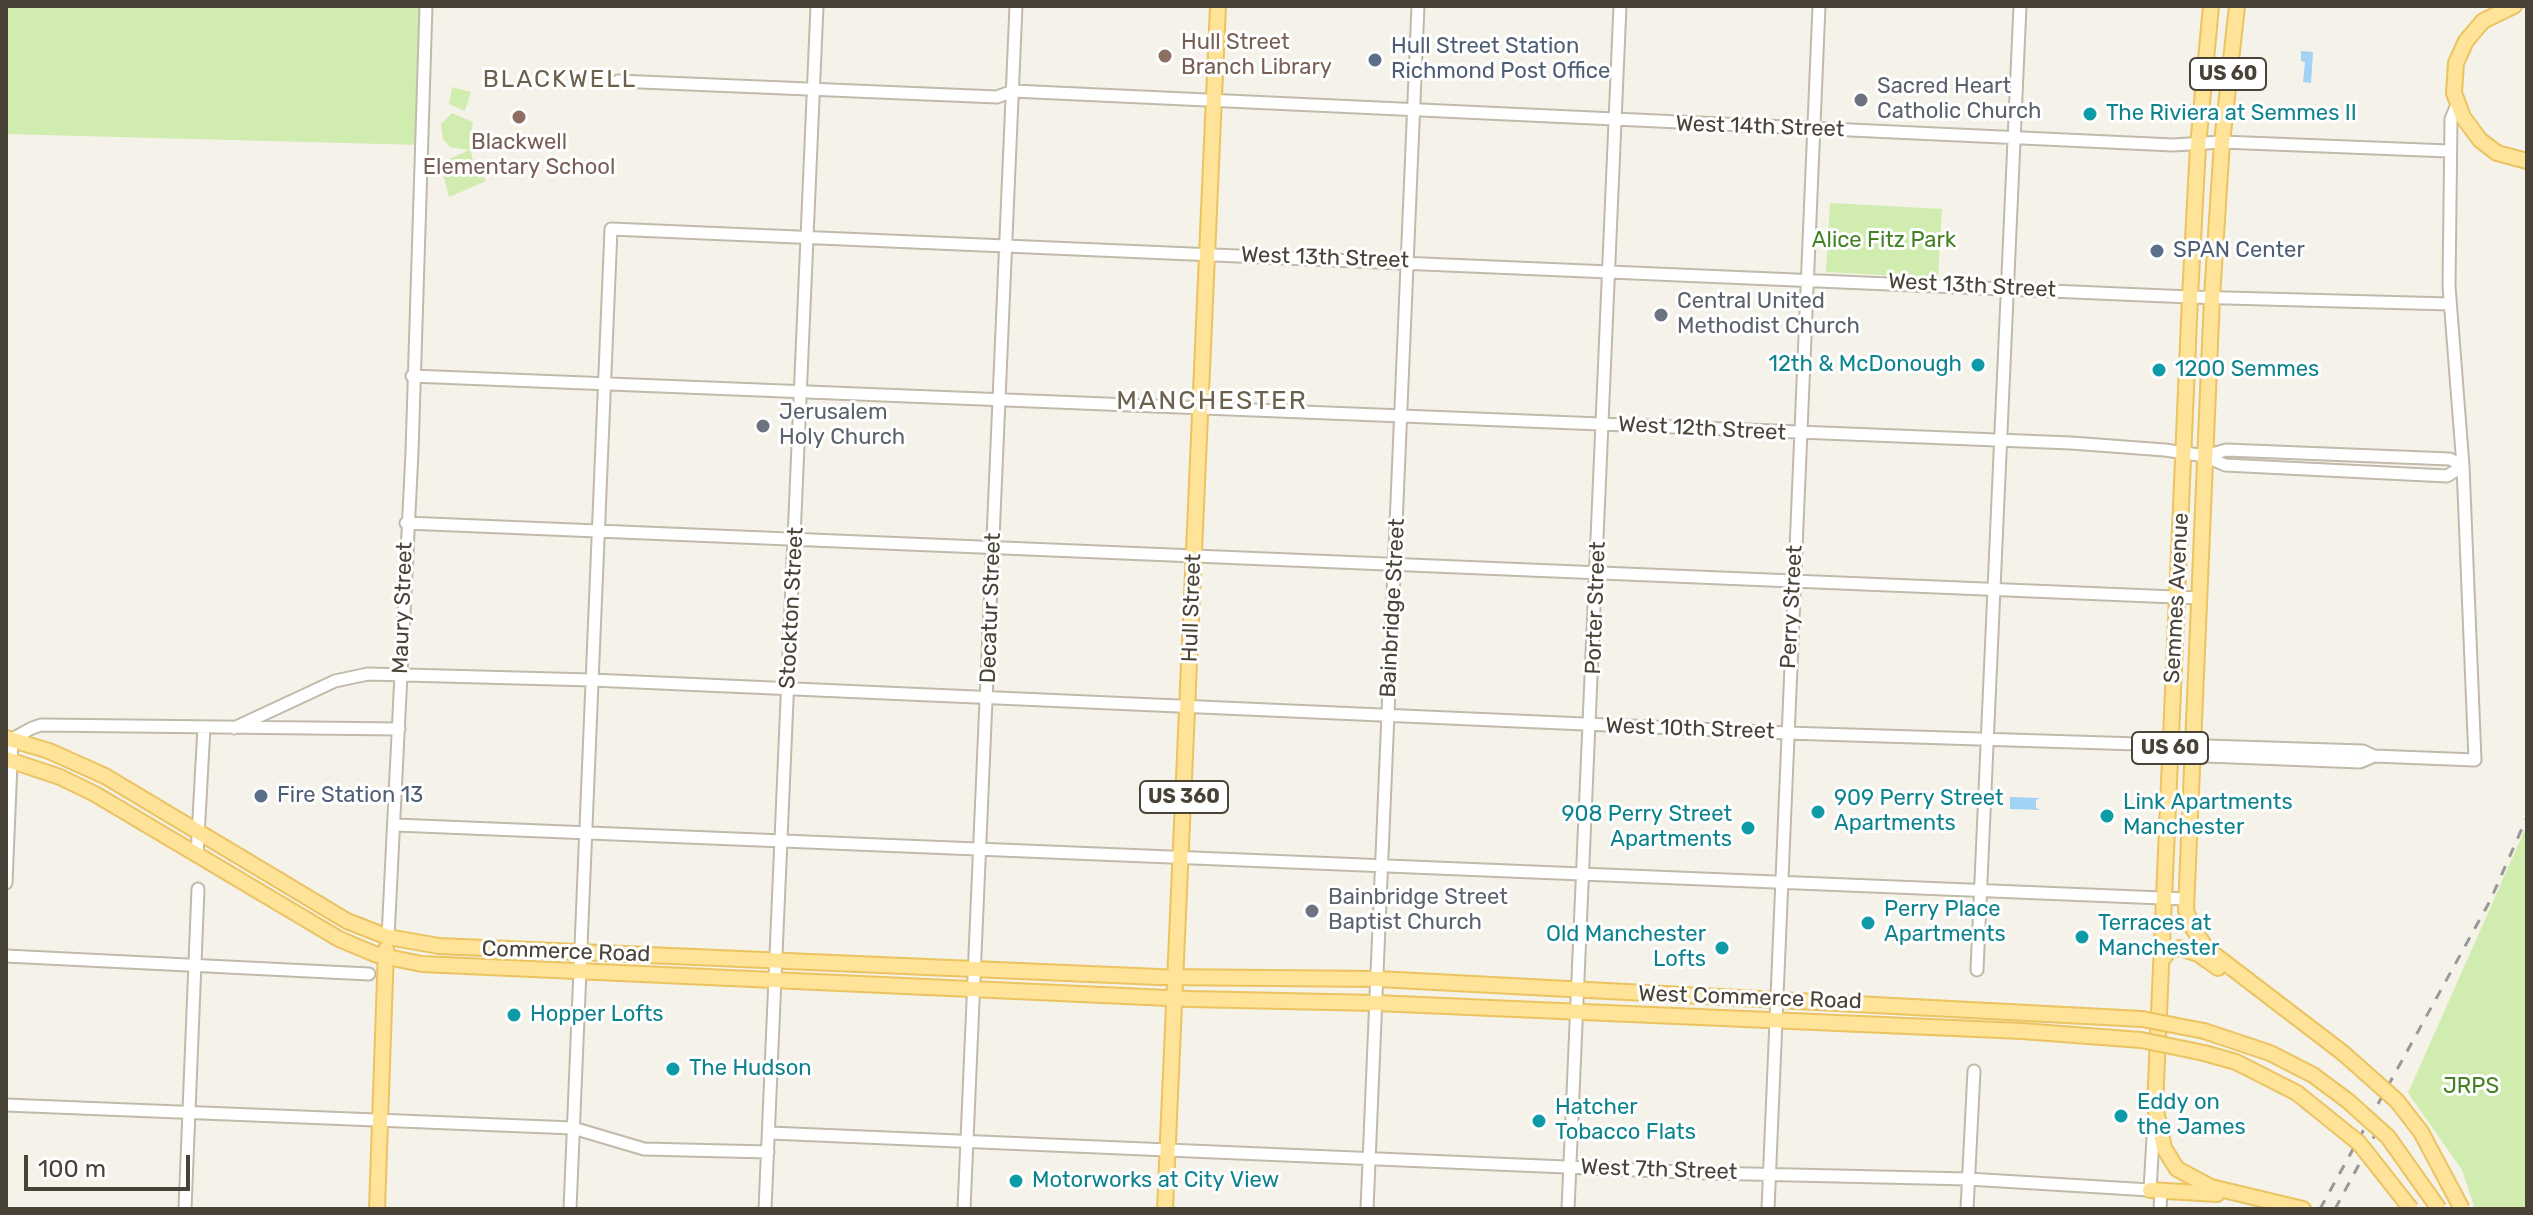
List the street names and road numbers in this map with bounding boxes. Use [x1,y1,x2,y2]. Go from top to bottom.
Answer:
road number: US 60 [2190,58,2266,90]
street label: West 14th Street [1675,111,1845,143]
street label: West 13th Street [1240,242,1410,274]
street label: West 13th Street [1887,268,2057,304]
street label: West 12th Street [1617,411,1787,447]
street label: Semmes Avenue [2159,512,2195,684]
street label: Bainbridge Street [1375,518,1411,698]
street label: Stockton Street [775,526,809,690]
street label: Decatur Street [975,532,1007,684]
street label: Maury Street [387,541,419,675]
street label: Porter Street [1580,541,1612,675]
street label: Perry Street [1776,544,1808,670]
street label: Hull Street [1177,553,1207,663]
street label: West 10th Street [1605,713,1775,745]
road number: US 60 [2132,732,2208,764]
road number: US 360 [1140,781,1228,813]
street label: Commerce Road [481,936,651,968]
street label: West Commerce Road [1638,981,1862,1015]
street label: West 7th Street [1580,1154,1738,1186]

